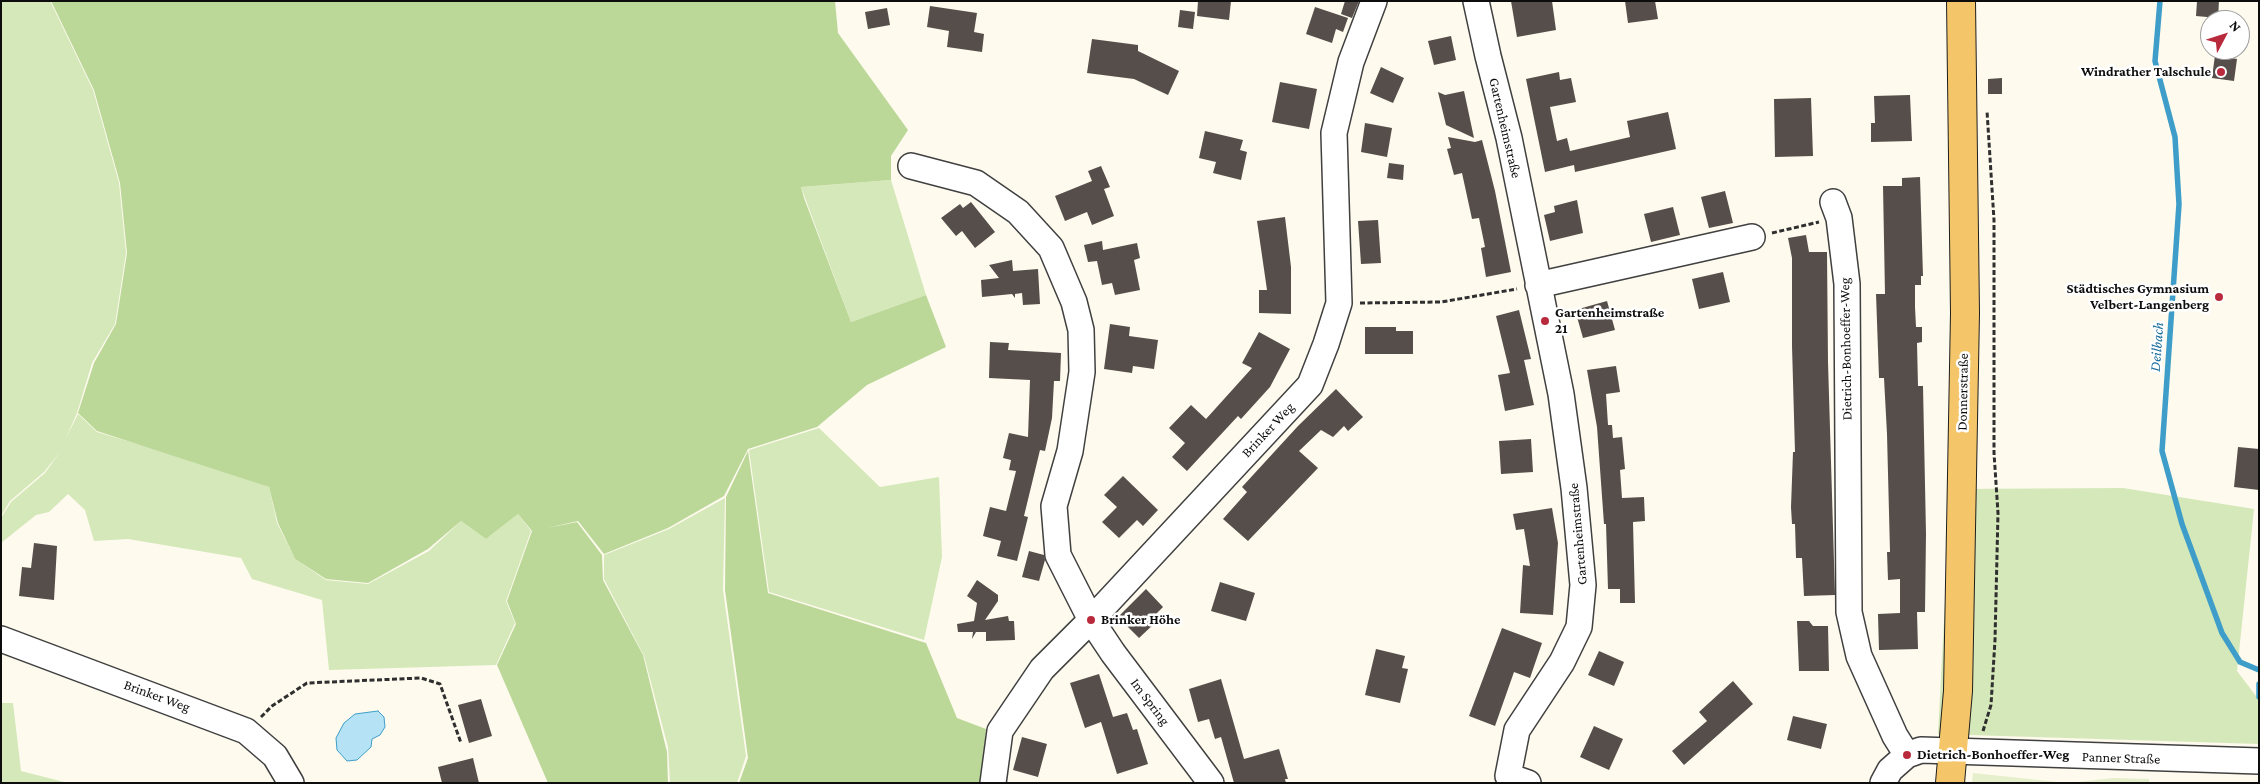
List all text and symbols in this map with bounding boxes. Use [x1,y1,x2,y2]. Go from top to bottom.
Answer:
north arrow [2200,10,2250,60]
text: N [2227,17,2245,35]
place label: Windrather Talschule [2081,64,2211,80]
marker: Windrather Talschule [2215,66,2227,78]
street label: Gartenheimstraße [1485,76,1525,180]
street label: Dietrich-Bonhoeffer-Weg [1836,277,1856,421]
place label: Städtisches Gymnasium Velbert-Langenberg [2067,281,2209,314]
marker: Städtisches Gymnasium Velbert-Langenberg [2213,291,2225,303]
place label: Gartenheimstraße 21 [1555,305,1664,338]
marker: Gartenheimstraße 21 [1539,315,1551,327]
water label: Deilbach [2146,322,2168,372]
street label: Donnerstraße [1954,353,1972,431]
street label: Brinker Weg [1238,399,1298,461]
street label: Gartenheimstraße [1565,482,1591,586]
place label: Brinker Höhe [1101,612,1181,628]
marker: Brinker Höhe [1085,614,1097,626]
street label: Im Spring [1127,675,1173,729]
street label: Brinker Weg [122,676,192,716]
place label: Dietrich-Bonhoeffer-Weg [1917,747,2069,763]
street label: Panner Straße [2082,748,2160,768]
marker: Dietrich-Bonhoeffer-Weg [1901,749,1913,761]

